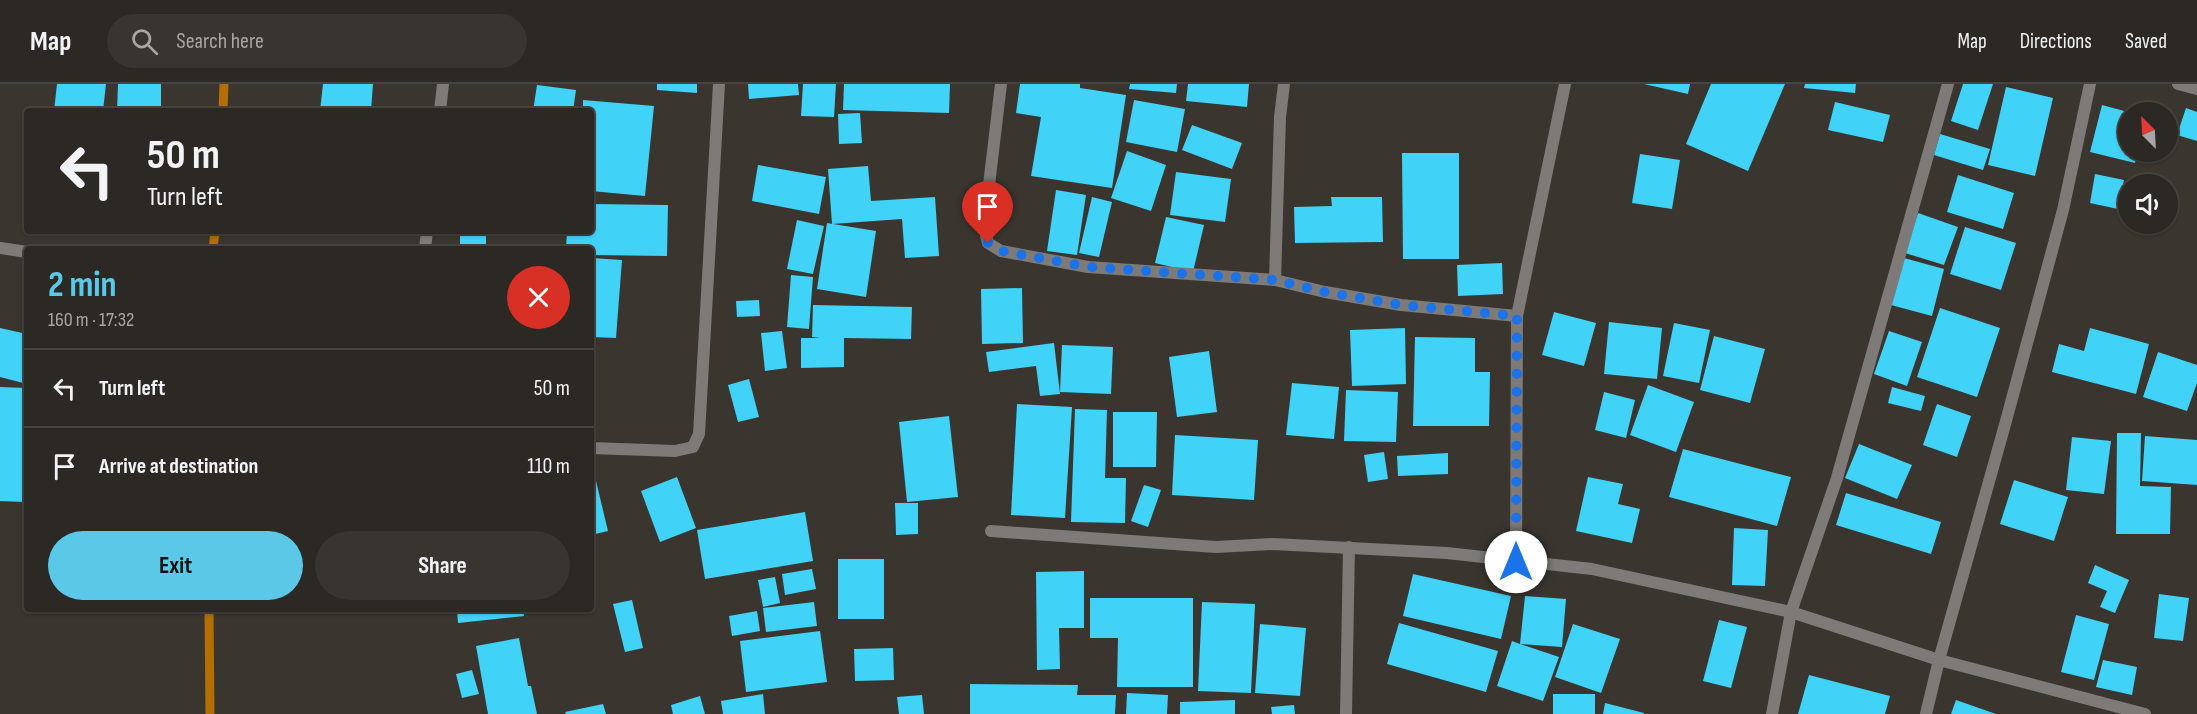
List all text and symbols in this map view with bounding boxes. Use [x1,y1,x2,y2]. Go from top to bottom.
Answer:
search box [107,14,527,68]
text: Map [30,25,71,58]
icon: search [128,25,161,58]
text: Search here [176,28,264,55]
text: Map [1957,29,1987,54]
text: Directions [2020,29,2092,54]
text: Saved [2125,29,2167,54]
north arrow [2118,102,2178,162]
map controls [2118,102,2178,234]
text: 50 m [147,130,220,181]
icon: left [48,132,126,210]
button: sound [2118,174,2178,234]
text: Turn left [147,181,223,213]
pin [962,181,1013,243]
icon: arrive [971,190,1004,223]
text: 2 min [48,264,117,307]
button: close [507,266,570,329]
text: 160 m · 17:32 [48,308,134,332]
icon: left [48,372,81,405]
text: Turn left [99,375,165,402]
text: 50 m [534,375,570,402]
icon: arrive [48,450,81,483]
text: Arrive at destination [99,453,258,480]
text: 110 m [527,453,570,480]
position arrow [1484,530,1548,594]
button: Exit [48,531,303,600]
button: Share [315,531,570,600]

